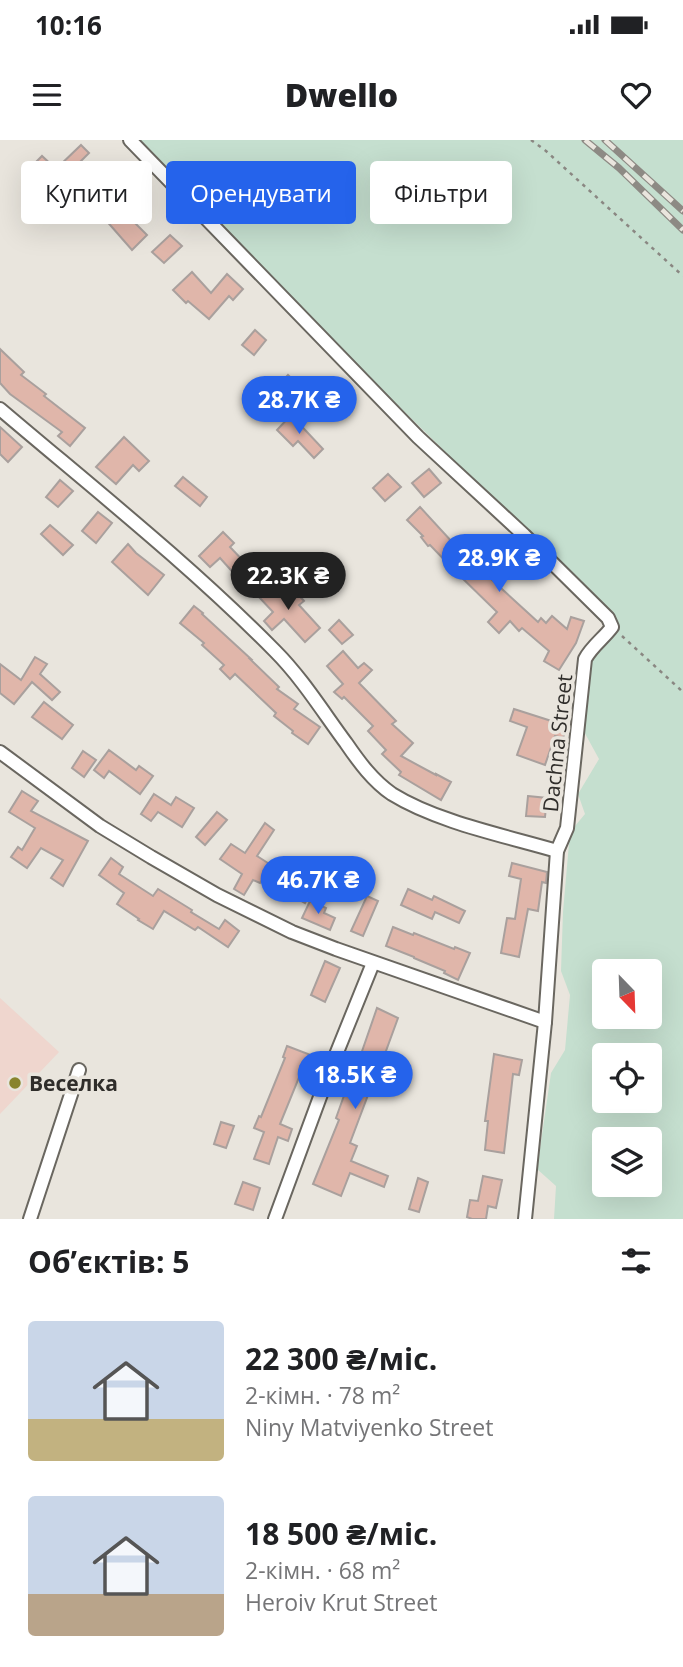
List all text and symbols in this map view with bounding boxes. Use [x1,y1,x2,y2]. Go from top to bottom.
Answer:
text: 10:16 [35,7,102,43]
text: Dwello [285,73,398,116]
icon: menu [28,76,66,114]
icon: heart [617,76,655,114]
chip: Купити [21,161,152,224]
chip: Орендувати [166,161,356,224]
chip: Фільтри [370,161,512,224]
pin: 28.7K ₴ [234,376,364,436]
text: 28.7K ₴ [258,383,340,415]
pin: 28.9K ₴ [434,534,564,594]
text: 28.9K ₴ [458,541,540,573]
pin: 22.3K ₴ [223,552,353,612]
text: 22.3K ₴ [247,559,329,591]
street label: Dachna Street [536,673,578,813]
pin: 46.7K ₴ [253,856,383,916]
text: 46.7K ₴ [277,863,359,895]
north arrow [592,959,662,1029]
map controls [592,959,662,1197]
button: locate [592,1043,662,1113]
pin: 18.5K ₴ [290,1052,420,1111]
text: 18.5K ₴ [314,1058,396,1090]
place label: Веселка [29,1069,118,1097]
marker: Веселка [7,1075,23,1091]
button: layers [592,1127,662,1197]
text: Об’єктів: 5 [28,1241,189,1282]
icon: filters [617,1242,655,1280]
text: 22 300 ₴/міс. [245,1338,437,1379]
icon: home [84,1349,168,1433]
text: 2-кімн. · 78 m² [245,1379,400,1411]
text: Niny Matviyenko Street [245,1411,493,1443]
text: 18 500 ₴/міс. [245,1513,437,1554]
icon: home [84,1524,168,1608]
text: 2-кімн. · 68 m² [245,1554,400,1586]
text: Heroiv Krut Street [245,1586,437,1618]

